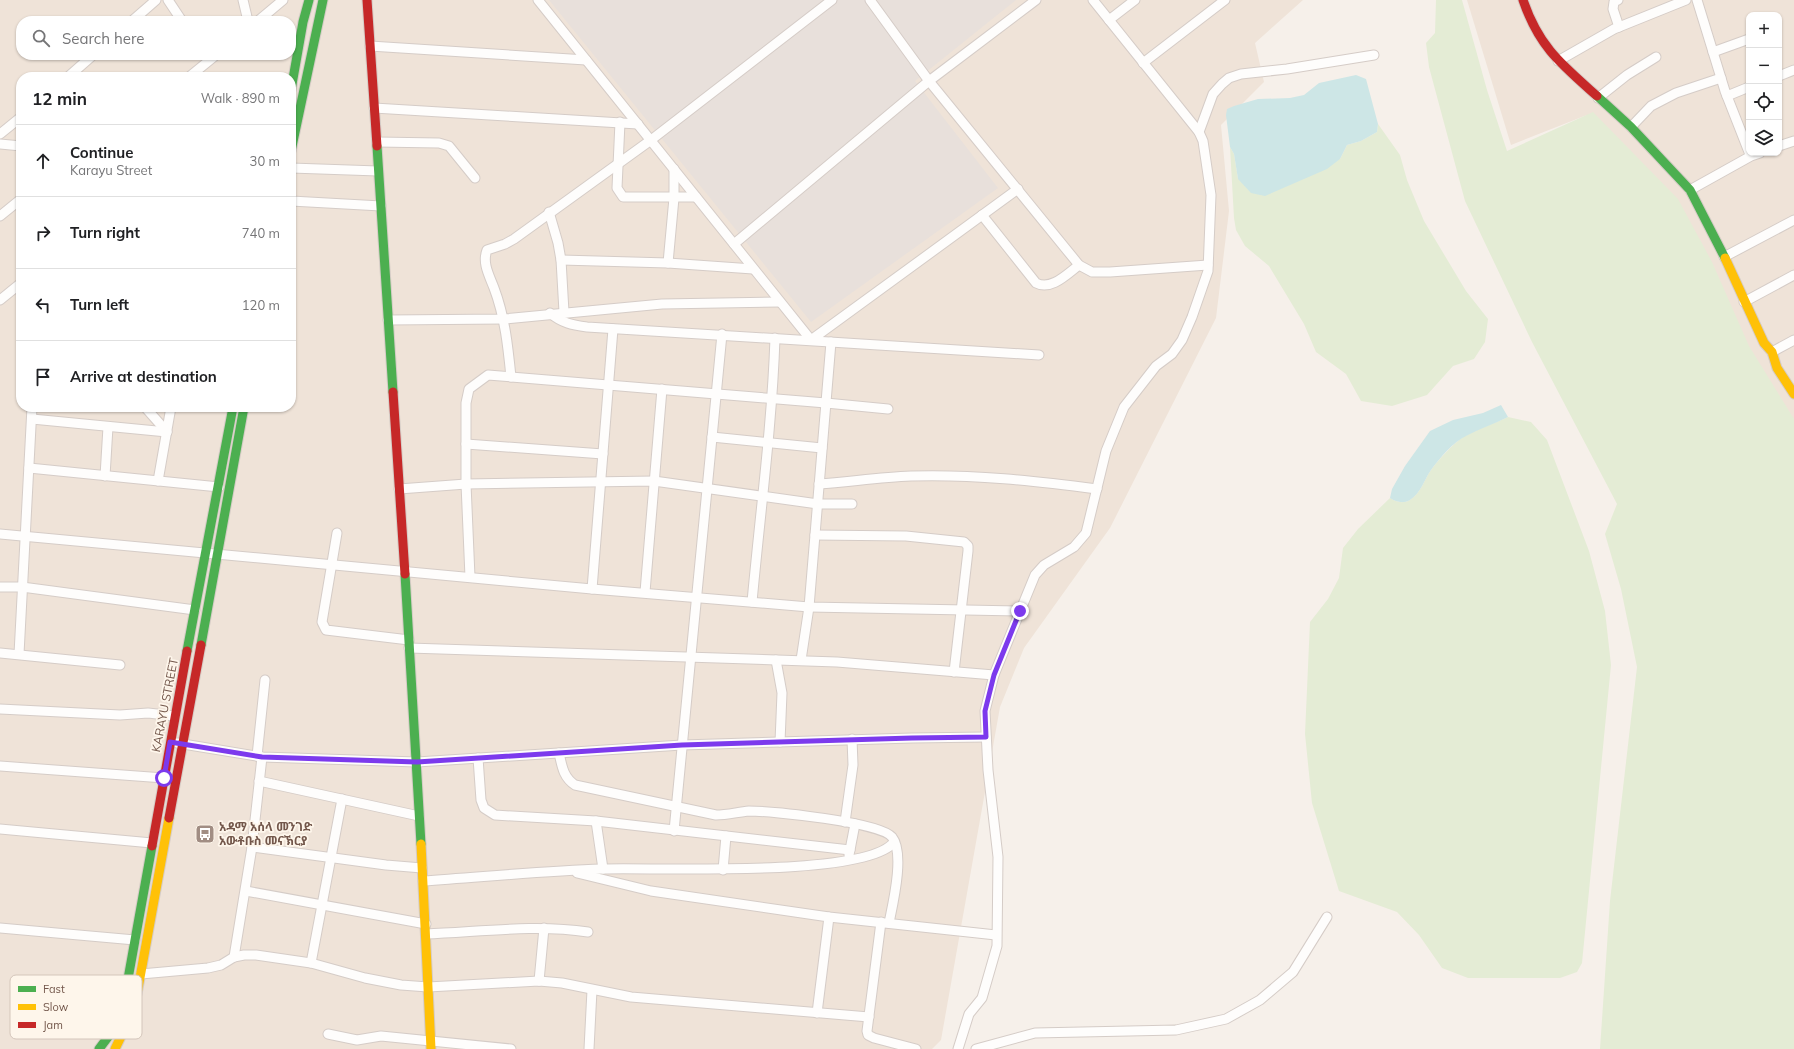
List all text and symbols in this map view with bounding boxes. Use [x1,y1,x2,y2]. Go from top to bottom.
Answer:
map controls [1746,12,1782,156]
button: + [1746,12,1782,48]
search box [16,16,296,60]
icon: search [30,27,52,49]
text: Search here [62,29,144,48]
button: − [1746,48,1782,84]
button: locate [1746,84,1782,120]
text: 12 min [32,88,87,109]
text: Walk · 890 m [201,90,280,106]
button: layers [1746,120,1782,156]
text: Continue [70,143,133,162]
icon: ahead [32,150,54,172]
text: 30 m [250,153,280,169]
text: Karayu Street [70,162,152,178]
icon: right [32,222,54,244]
text: Turn right [70,223,140,242]
text: 740 m [242,225,280,241]
icon: left [32,294,54,316]
text: Turn left [70,295,129,314]
text: 120 m [242,297,280,313]
icon: arrive [32,366,54,388]
text: Arrive at destination [70,367,217,386]
route end [1011,602,1029,620]
street label: KARAYU STREET [148,656,181,753]
route start [155,769,173,787]
place label: አዳማ አሰላ መንገድ አውቶቡስ መናኽርያ [219,819,313,848]
bus stop icon: አዳማ አሰላ መንገድ አውቶቡስ መናኽርያ [194,823,216,845]
legend [10,975,142,1039]
text: Fast [43,982,65,996]
text: Slow [43,1000,69,1014]
text: Jam [43,1018,63,1032]

